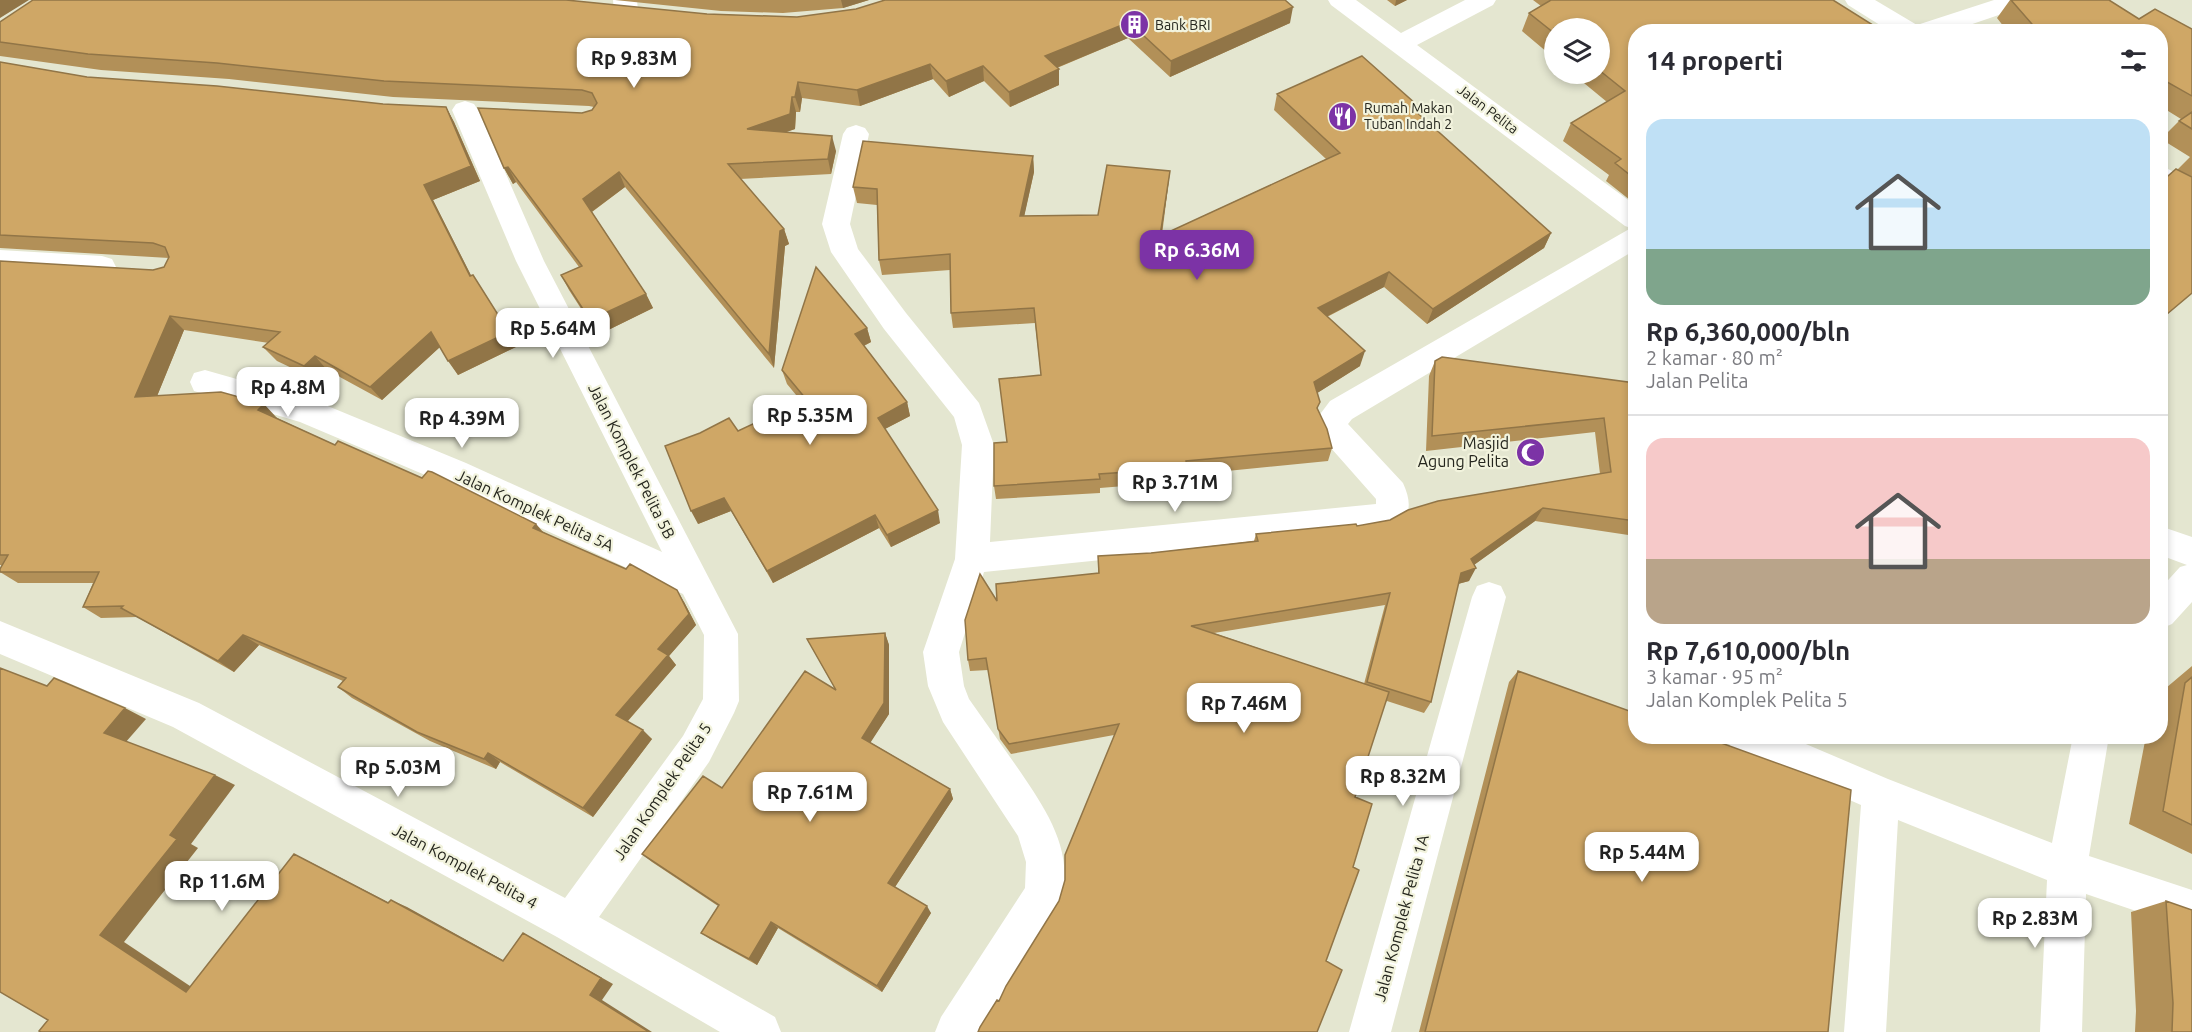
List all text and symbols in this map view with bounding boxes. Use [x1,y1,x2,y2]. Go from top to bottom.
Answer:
building icon: Bank BRI [1118,9,1150,41]
place label: Bank BRI [1155,17,1211,33]
map controls [1544,18,1610,84]
button: layers [1544,18,1610,84]
pin: Rp 9.83M [572,38,696,89]
icon: filters [2117,44,2150,77]
text: Rp 9.83M [591,46,677,69]
text: 14 properti [1646,46,1783,75]
street label: Jalan Pelita [1455,81,1521,137]
restaurant icon: Rumah Makan Tuban Indah 2 [1327,100,1359,132]
place label: Rumah Makan Tuban Indah 2 [1364,100,1453,132]
icon: home [1844,158,1952,266]
pin: Rp 6.36M [1135,230,1259,281]
text: Rp 6.36M [1154,238,1240,261]
pin: Rp 5.64M [491,308,615,359]
text: Rp 5.64M [510,316,596,339]
text: Rp 6,360,000/bln [1646,317,1850,346]
text: 2 kamar · 80 m² [1646,346,1783,369]
pin: Rp 4.8M [233,367,343,418]
text: Jalan Pelita [1646,369,1748,392]
text: Rp 4.8M [250,375,326,398]
street label: Jalan Komplek Pelita 5B [585,380,679,542]
pin: Rp 5.35M [748,395,872,446]
pin: Rp 4.39M [400,398,524,449]
text: Rp 5.35M [767,403,853,426]
text: Rp 4.39M [419,406,505,429]
place label: Masjid Agung Pelita [1418,434,1509,470]
mosque icon: Masjid Agung Pelita [1514,436,1546,468]
pin: Rp 3.71M [1113,462,1237,513]
street label: Jalan Komplek Pelita 5A [453,466,617,555]
text: Rp 3.71M [1132,470,1218,493]
icon: home [1844,477,1952,585]
text: Rp 7,610,000/bln [1646,636,1850,665]
text: 3 kamar · 95 m² [1646,665,1783,688]
pin: Rp 7.46M [1182,683,1306,734]
text: Jalan Komplek Pelita 5 [1646,688,1848,711]
text: Rp 7.46M [1201,691,1287,714]
street label: Jalan Komplek Pelita 5 [609,719,715,863]
pin: Rp 5.03M [336,747,460,798]
text: Rp 5.03M [355,755,441,778]
pin: Rp 8.32M [1341,756,1465,807]
text: Rp 8.32M [1360,764,1446,787]
pin: Rp 7.61M [748,772,872,823]
text: Rp 7.61M [767,780,853,803]
street label: Jalan Komplek Pelita 4 [389,820,541,912]
street label: Jalan Komplek Pelita 1A [1370,832,1432,1003]
pin: Rp 5.44M [1580,832,1704,883]
text: Rp 5.44M [1599,840,1685,863]
pin: Rp 11.6M [160,861,284,912]
text: Rp 11.6M [179,869,265,892]
pin: Rp 2.83M [1973,898,2097,949]
text: Rp 2.83M [1992,906,2078,929]

